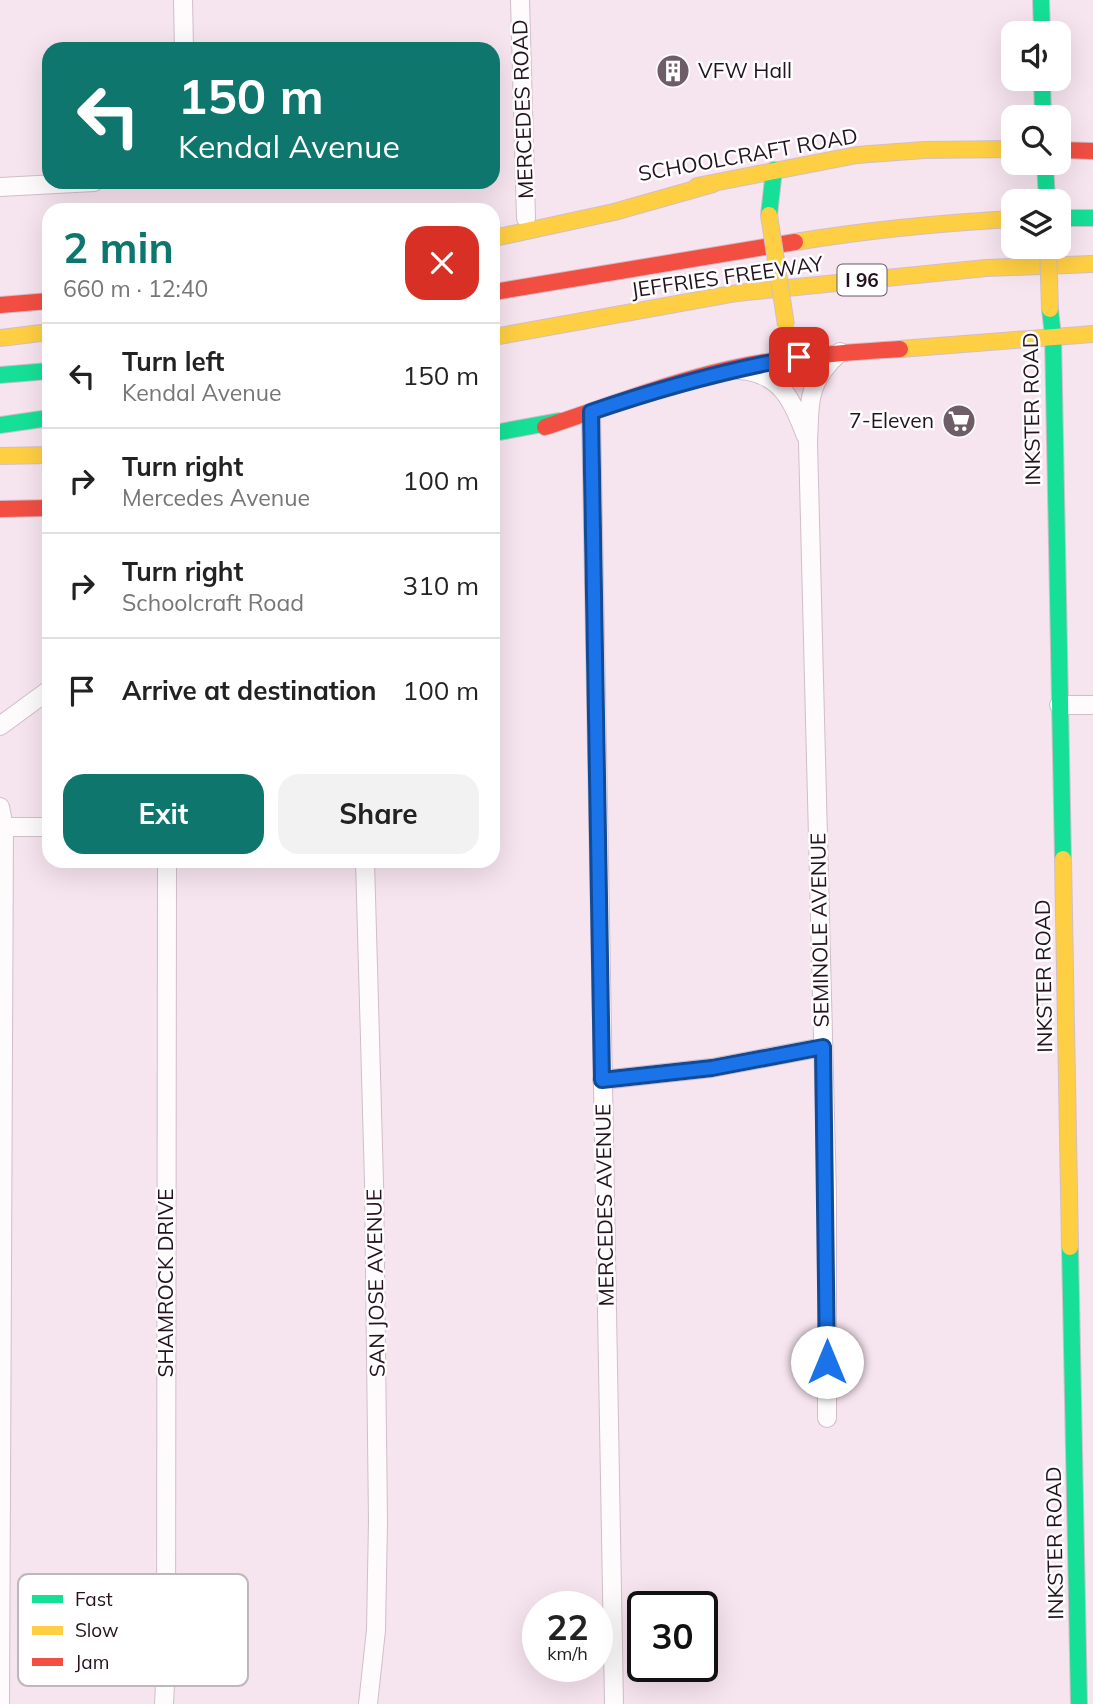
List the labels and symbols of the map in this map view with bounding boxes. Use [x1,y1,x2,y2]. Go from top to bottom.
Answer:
street label: MERCEDES ROAD [506,19,538,199]
building icon: VFW Hall [654,52,692,90]
place label: VFW Hall [698,57,792,83]
street label: SCHOOLCRAFT ROAD [636,122,860,186]
street label: JEFFRIES FREEWAY [629,250,825,302]
road number: I 96 [838,264,886,296]
pin [769,327,829,387]
street label: INKSTER ROAD [1017,332,1045,486]
supermarket icon: 7-Eleven [940,402,978,440]
place label: 7-Eleven [849,407,934,433]
street label: SEMINOLE AVENUE [804,832,834,1028]
street label: INKSTER ROAD [1029,899,1057,1053]
street label: MERCEDES AVENUE [589,1104,619,1307]
street label: SHAMROCK DRIVE [152,1188,178,1378]
street label: SAN JOSE AVENUE [360,1189,390,1377]
position arrow [790,1325,864,1399]
street label: INKSTER ROAD [1040,1466,1068,1620]
legend [18,1574,248,1686]
text: Fast [75,1587,113,1611]
speed limit sign: 30 [627,1591,718,1682]
text: Slow [75,1618,119,1642]
text: Jam [75,1650,109,1674]

